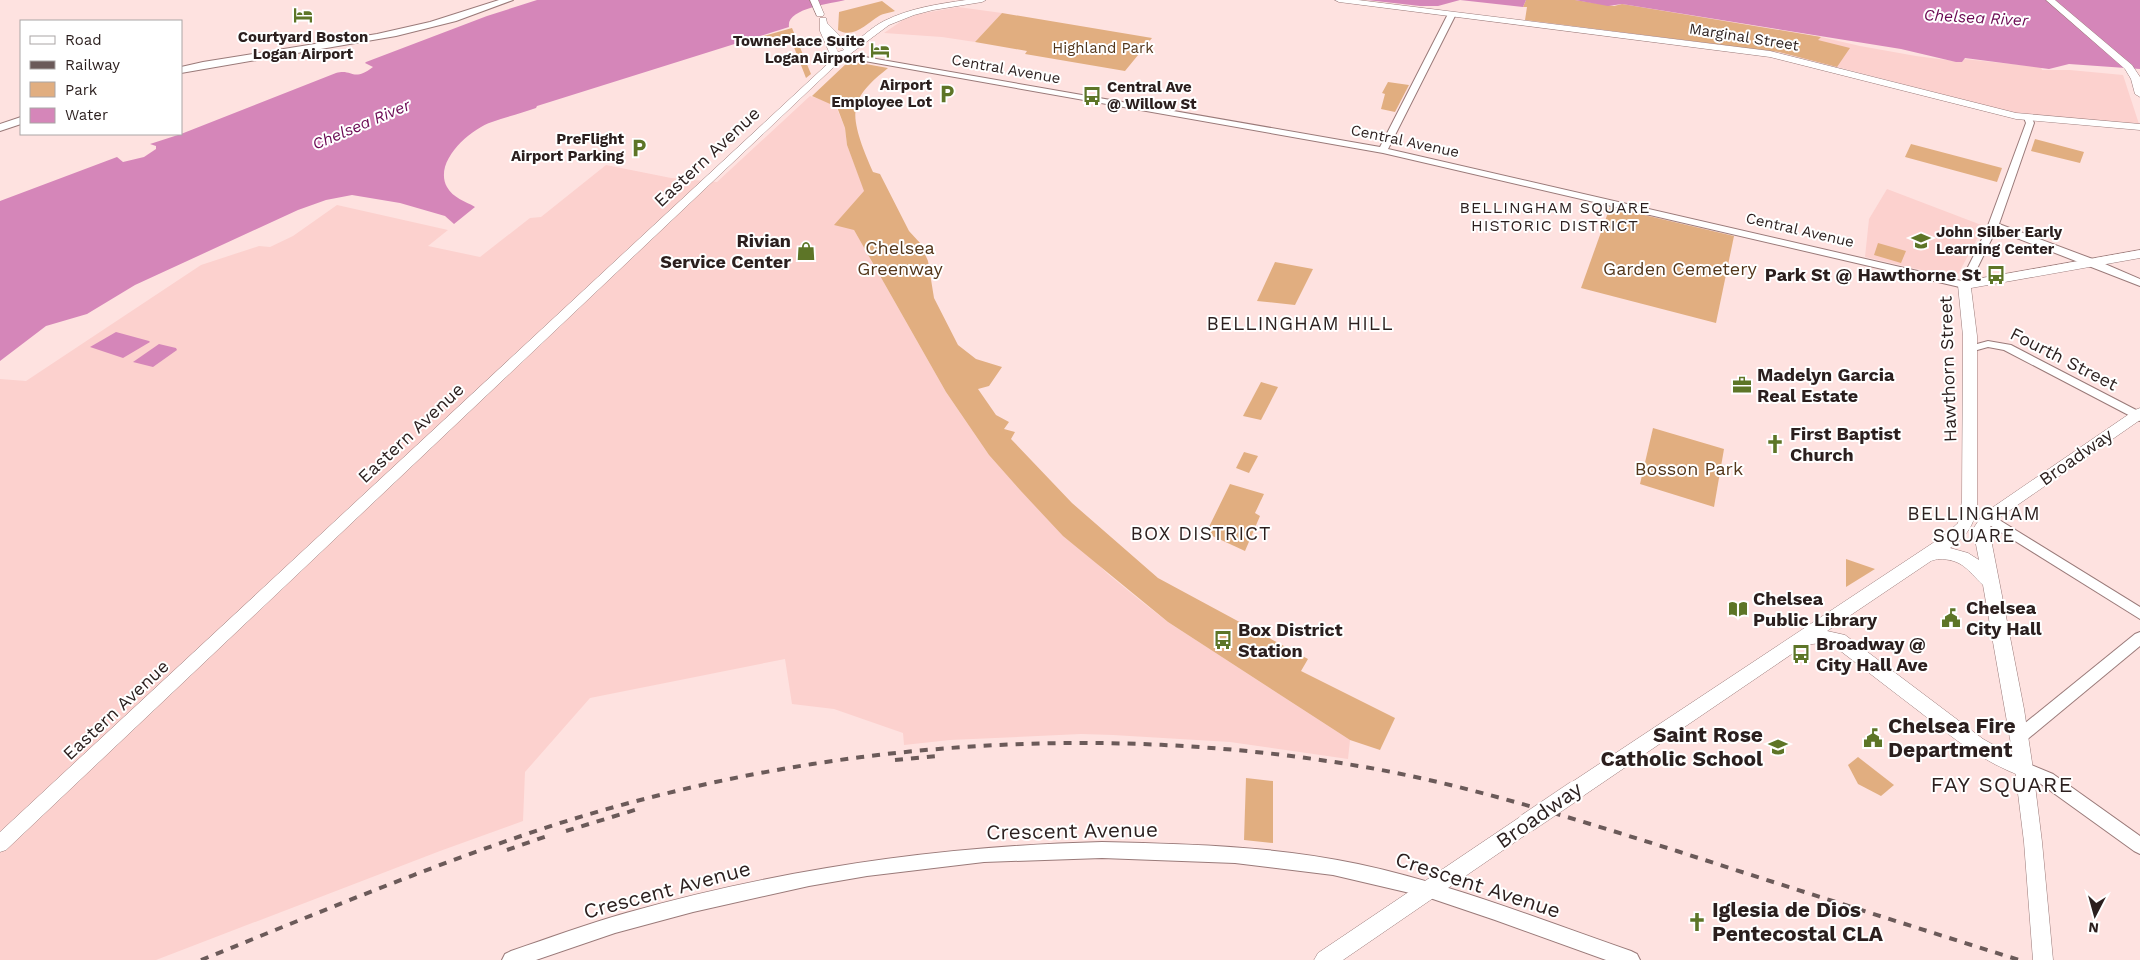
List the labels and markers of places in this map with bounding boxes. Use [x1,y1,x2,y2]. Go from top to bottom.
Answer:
hotel icon: Courtyard Boston Logan Airport [292,4,314,26]
place label: Courtyard Boston Logan Airport [238,28,368,63]
place label: TownePlace Suite Logan Airport [733,32,865,67]
hotel icon: TownePlace Suite Logan Airport [869,39,891,61]
place label: Airport Employee Lot [831,76,932,111]
place label: Central Ave @ Willow St [1107,78,1197,113]
parking icon: Airport Employee Lot [936,83,958,105]
bus stop icon: Central Ave @ Willow St [1081,85,1103,107]
place label: PreFlight Airport Parking [511,130,625,165]
parking icon: PreFlight Airport Parking [628,137,650,159]
place label: John Silber Early Learning Center [1936,223,2063,258]
place label: Rivian Service Center [660,230,791,272]
school or university icon: John Silber Early Learning Center [1910,230,1932,252]
shop icon: Rivian Service Center [795,240,817,262]
place label: Park St @ Hawthorne St [1765,264,1981,285]
bus stop icon: Park St @ Hawthorne St [1985,264,2007,286]
place label: Madelyn Garcia Real Estate [1757,364,1895,406]
office icon: Madelyn Garcia Real Estate [1731,374,1753,396]
place label: First Baptist Church [1790,423,1901,465]
church icon: First Baptist Church [1764,433,1786,455]
place label: Chelsea Public Library [1753,588,1878,630]
place label: Chelsea City Hall [1966,597,2042,639]
library icon: Chelsea Public Library [1727,598,1749,620]
public building icon: Chelsea City Hall [1940,607,1962,629]
place label: Box District Station [1238,619,1343,661]
bus stop icon: Box District Station [1212,629,1234,651]
place label: Broadway @ City Hall Ave [1816,633,1928,675]
bus stop icon: Broadway @ City Hall Ave [1790,643,1812,665]
place label: Chelsea Fire Department [1888,713,2016,762]
place label: Saint Rose Catholic School [1601,722,1763,771]
public building icon: Chelsea Fire Department [1862,727,1884,749]
school or university icon: Saint Rose Catholic School [1767,736,1789,758]
place label: Iglesia de Dios Pentecostal CLA [1712,897,1884,946]
church icon: Iglesia de Dios Pentecostal CLA [1686,911,1708,933]

